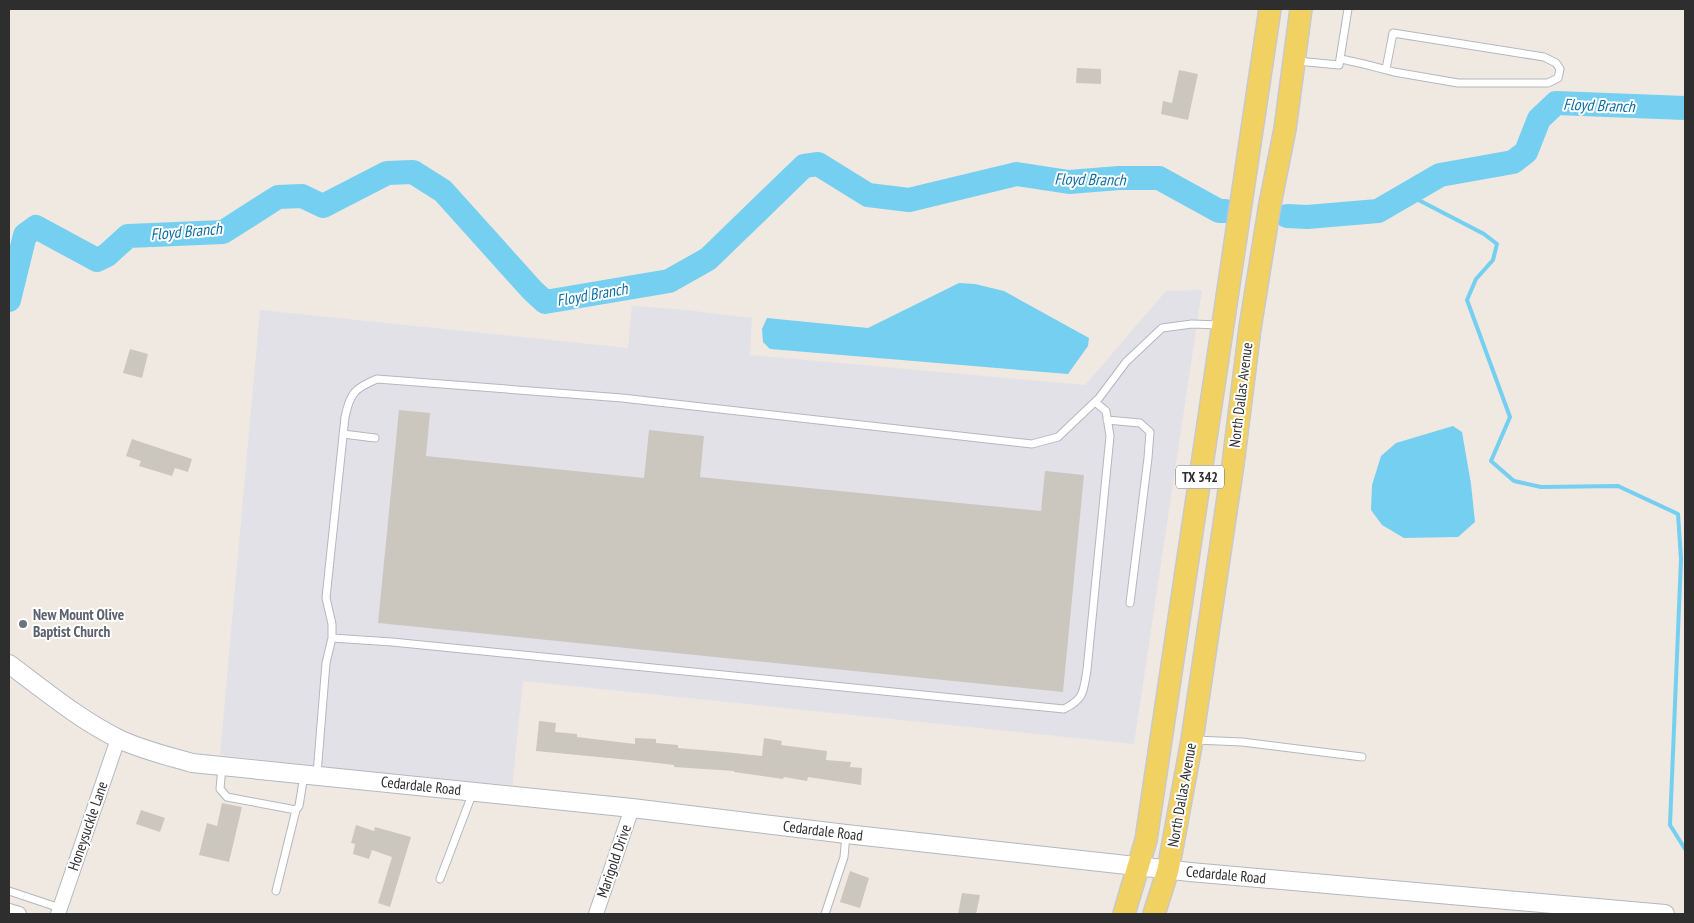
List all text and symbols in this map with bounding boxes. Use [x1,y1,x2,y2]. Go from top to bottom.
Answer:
water label: Floyd Branch [1563,94,1636,116]
water label: Floyd Branch [1054,168,1127,190]
water label: Floyd Branch [150,218,223,244]
water label: Floyd Branch [555,278,630,310]
street label: North Dallas Avenue [1225,341,1256,448]
road number: TX 342 [1176,466,1224,488]
place label: New Mount Olive Baptist Church [33,605,124,641]
marker: New Mount Olive Baptist Church [17,618,29,630]
street label: North Dallas Avenue [1163,741,1200,849]
street label: Cedardale Road [380,772,462,799]
street label: Honeysuckle Lane [63,779,112,873]
street label: Cedardale Road [782,816,864,845]
street label: Marigold Drive [592,822,635,900]
street label: Cedardale Road [1185,862,1267,887]

